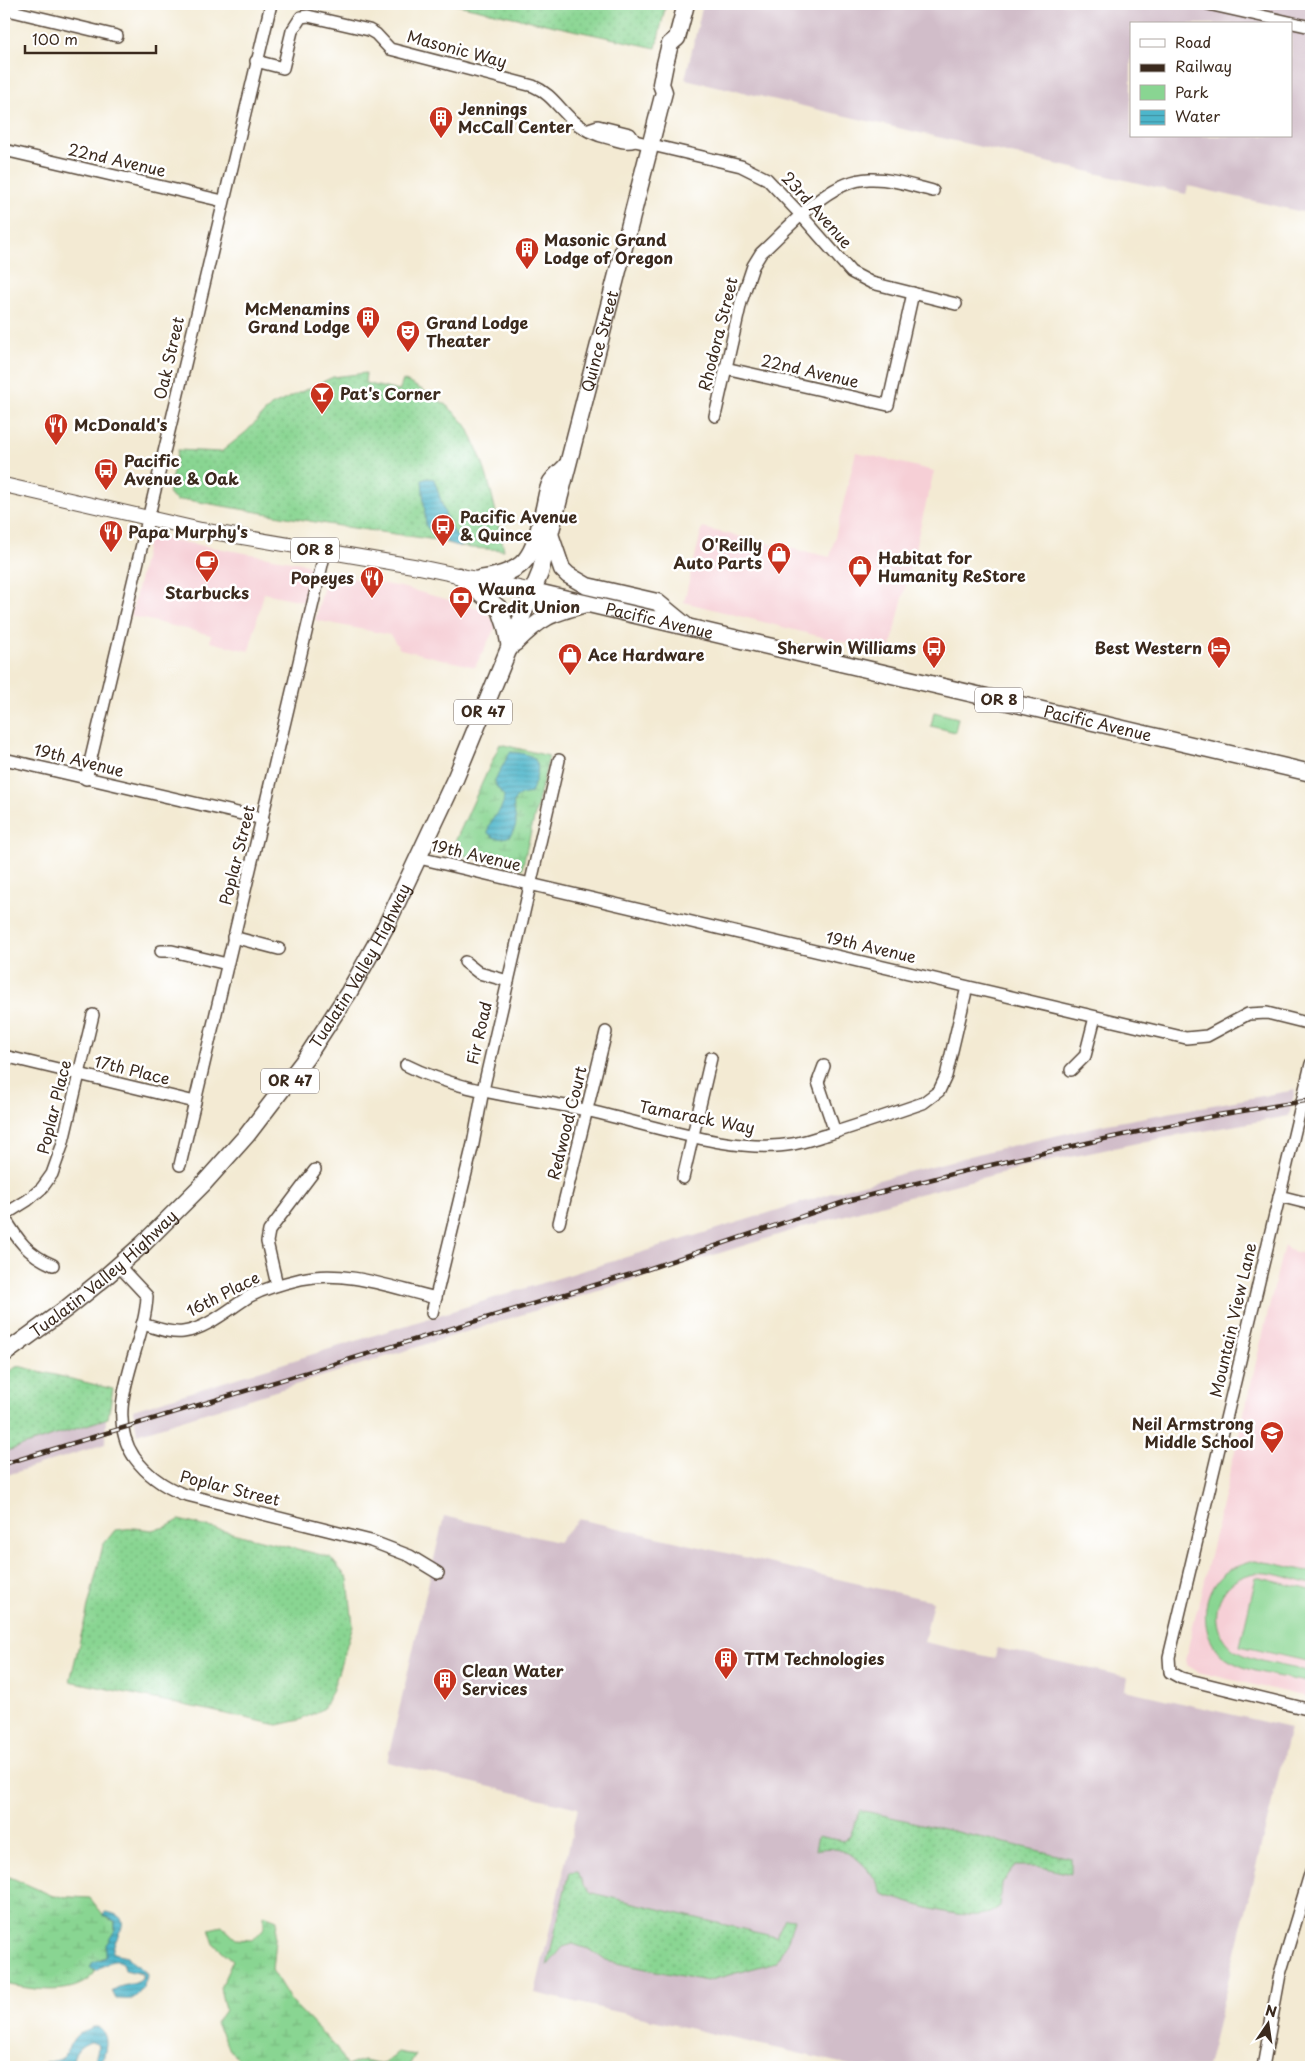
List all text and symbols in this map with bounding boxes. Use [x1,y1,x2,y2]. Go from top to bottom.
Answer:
scale bar [25,22,156,54]
legend [1130,22,1292,138]
street label: Masonic Way [405,23,510,73]
text: 100 m [32,27,78,50]
text: Road [1175,30,1211,53]
text: Railway [1175,54,1232,77]
text: Park [1175,80,1209,103]
place label: Jennings McCall Center [458,96,574,138]
text: Water [1175,104,1220,127]
building icon: Jennings McCall Center [428,105,454,139]
street label: 22nd Avenue [66,136,169,182]
street label: 23rd Avenue [777,166,859,253]
place label: Masonic Grand Lodge of Oregon [544,227,673,269]
building icon: Masonic Grand Lodge of Oregon [514,236,540,270]
street label: Rhodora Street [691,274,743,393]
street label: Quince Street [574,287,624,395]
place label: McMenamins Grand Lodge [245,296,350,338]
building icon: McMenamins Grand Lodge [355,305,381,339]
place label: Grand Lodge Theater [426,310,529,352]
street label: Oak Street [147,314,189,402]
theatre icon: Grand Lodge Theater [395,319,421,353]
street label: 22nd Avenue [759,347,862,393]
bar icon: Pat's Corner [309,381,335,415]
place label: Pat's Corner [340,381,442,405]
restaurant icon: McDonald's [43,412,69,446]
place label: McDonald's [74,412,168,436]
place label: Pacific Avenue & Oak [123,448,239,490]
bus stop icon: Pacific Avenue & Oak [93,457,119,491]
place label: Pacific Avenue & Quince [460,504,578,546]
bus stop icon: Pacific Avenue & Quince [430,513,456,547]
restaurant icon: Papa Murphy's [98,519,124,553]
place label: Papa Murphy's [128,519,248,543]
place label: O'Reilly Auto Parts [674,532,762,574]
road number: OR 8 [291,538,339,562]
shop icon: O'Reilly Auto Parts [766,541,792,575]
place label: Habitat for Humanity ReStore [878,545,1026,587]
cafe icon: Starbucks [194,549,220,583]
shop icon: Habitat for Humanity ReStore [847,554,873,588]
place label: Popeyes [291,565,354,589]
restaurant icon: Popeyes [359,565,385,599]
place label: Wauna Credit Union [478,576,580,618]
place label: Starbucks [165,580,249,604]
bank icon: Wauna Credit Union [448,585,474,619]
street label: Pacific Avenue [603,595,716,644]
place label: Sherwin Williams [777,635,916,659]
bus stop icon: Sherwin Williams [921,635,947,669]
place label: Best Western [1094,635,1202,659]
hotel icon: Best Western [1206,635,1232,669]
shop icon: Ace Hardware [557,642,583,676]
place label: Ace Hardware [587,642,705,666]
road number: OR 8 [975,688,1023,712]
street label: Pacific Avenue [1042,698,1155,746]
road number: OR 47 [454,700,512,724]
street label: 19th Avenue [32,736,127,782]
street label: Poplar Street [212,802,260,907]
street label: 19th Avenue [429,832,524,876]
street label: Tualatin Valley Highway [303,879,415,1053]
street label: 19th Avenue [824,924,919,968]
street label: Fir Road [459,999,497,1067]
street label: 17th Place [92,1048,173,1090]
street label: Poplar Place [30,1057,76,1156]
street label: Redwood Court [540,1063,592,1182]
road number: OR 47 [261,1068,319,1094]
street label: Tamarack Way [637,1093,757,1139]
street label: Tualatin Valley Highway [24,1204,182,1342]
street label: Mountain View Lane [1203,1240,1262,1400]
street label: 16th Place [182,1264,263,1322]
place label: Neil Armstrong Middle School [1132,1411,1254,1453]
school or university icon: Neil Armstrong Middle School [1259,1420,1285,1454]
street label: Poplar Street [178,1463,283,1511]
building icon: TTM Technologies [713,1646,739,1680]
place label: TTM Technologies [744,1646,885,1670]
place label: Clean Water Services [462,1658,564,1700]
building icon: Clean Water Services [432,1667,458,1701]
north arrow [1242,1998,1292,2048]
text: N [1263,1999,1279,2022]

